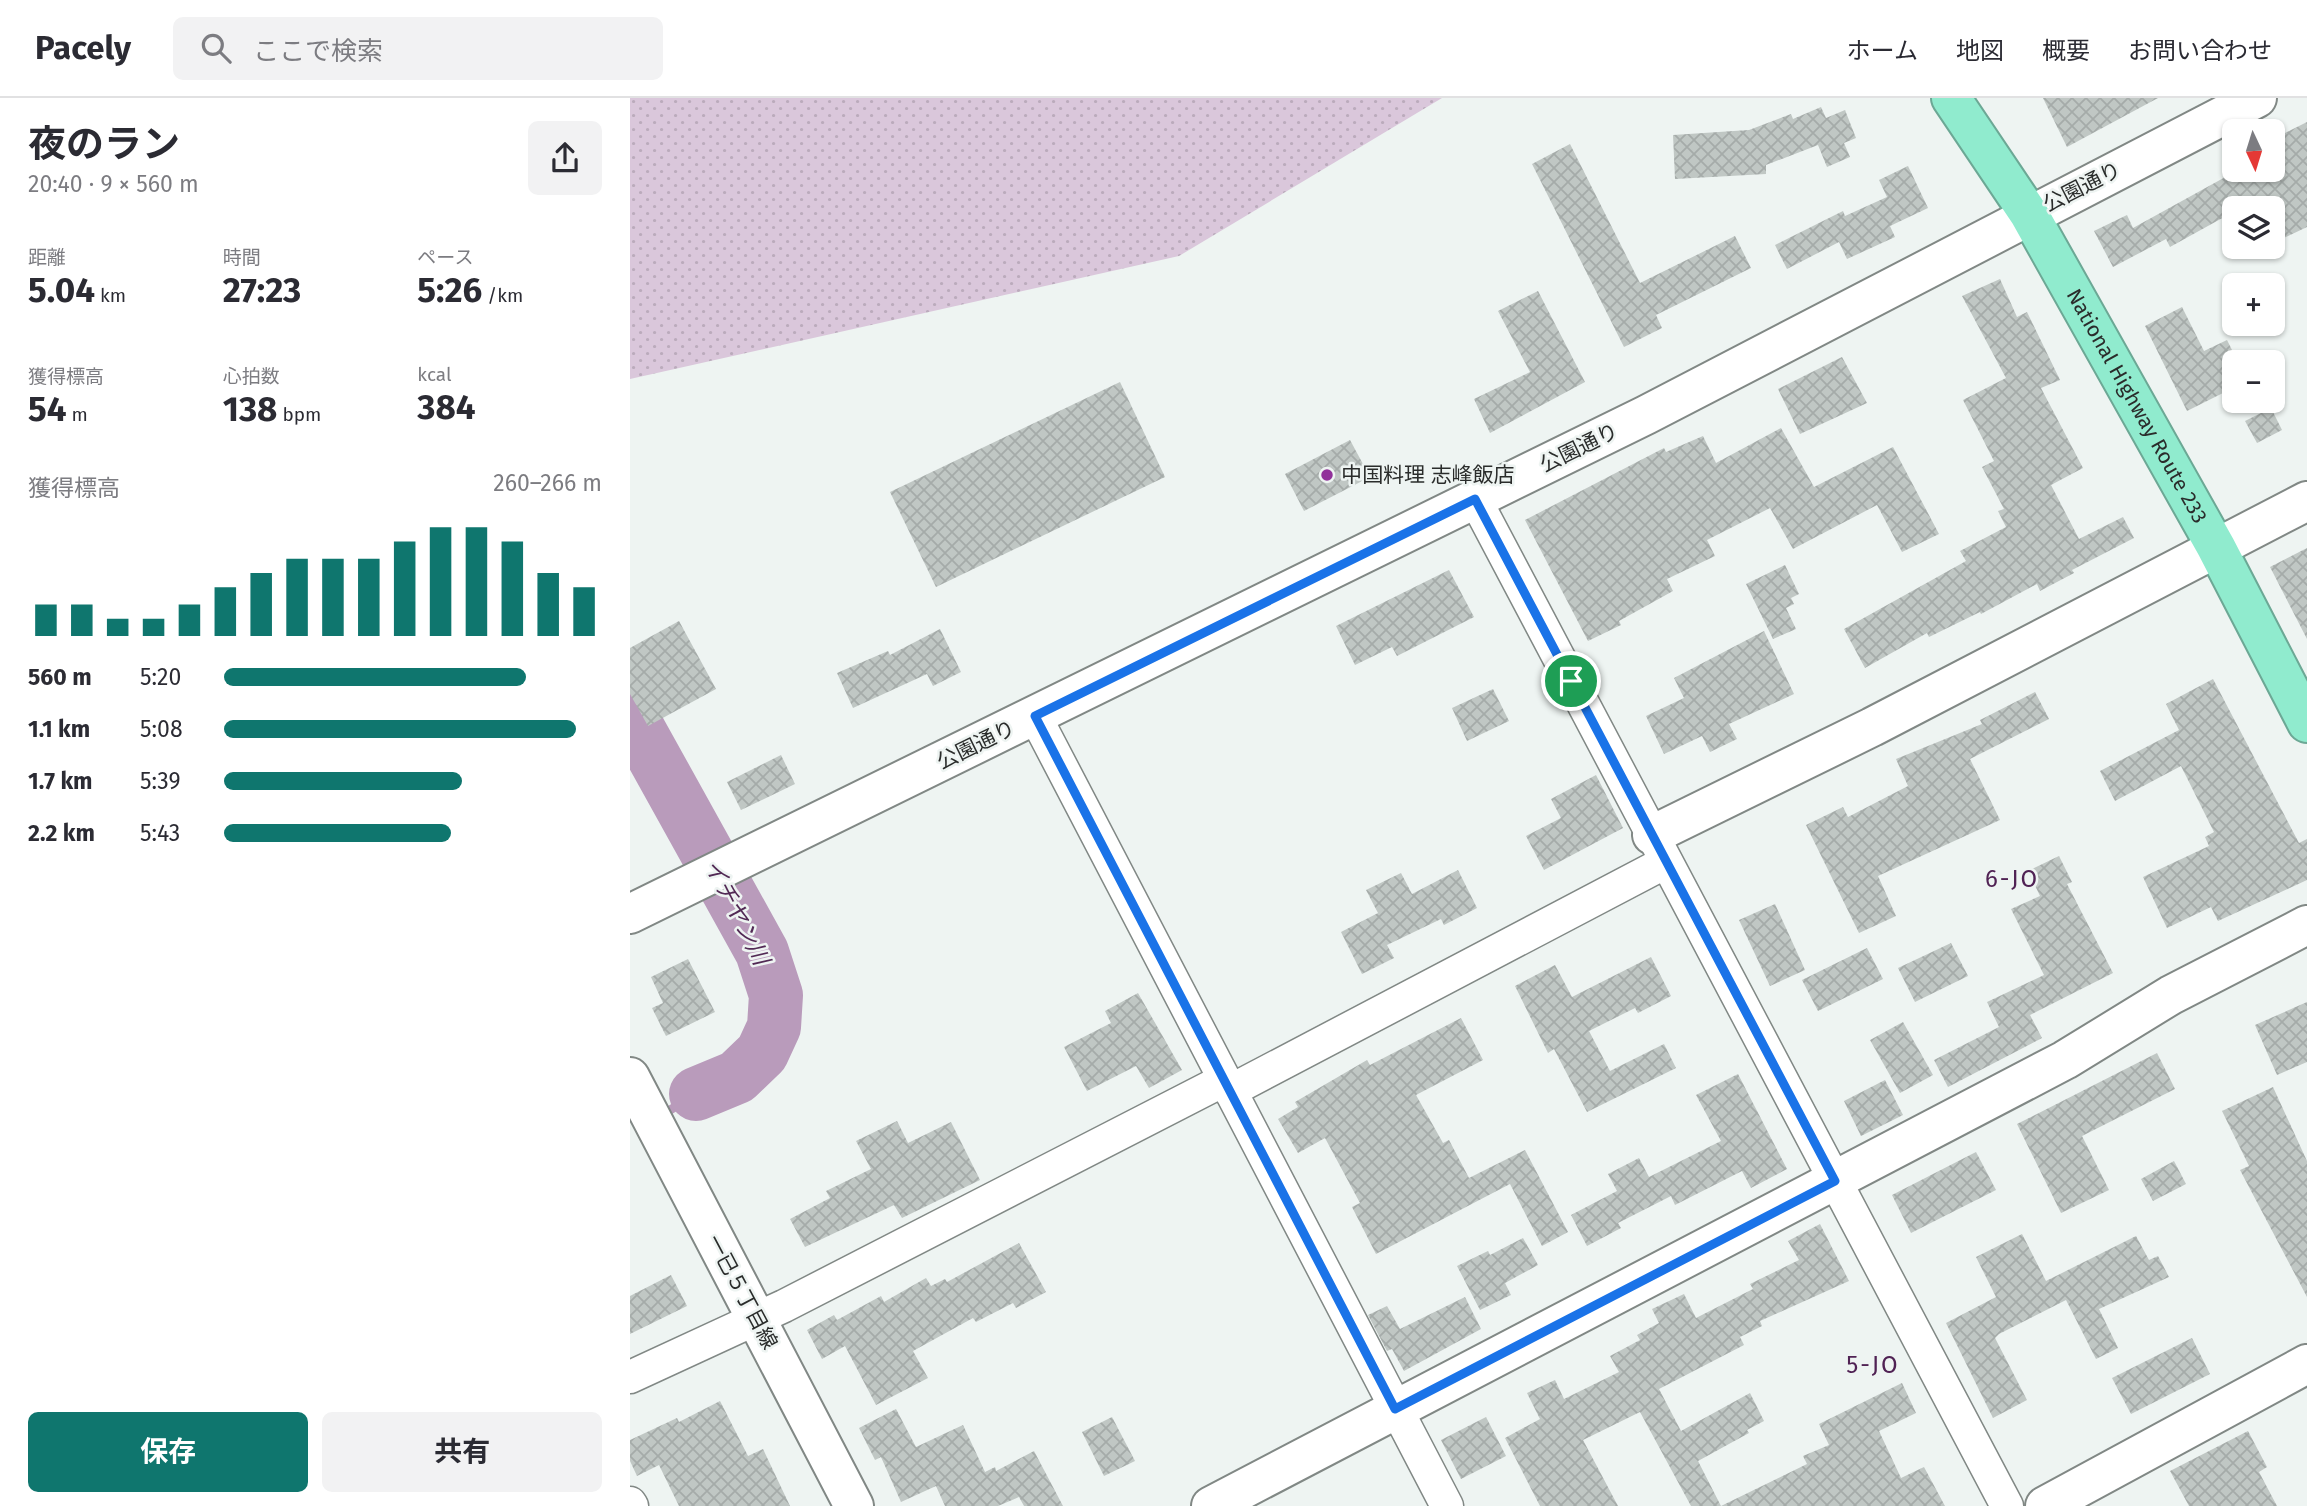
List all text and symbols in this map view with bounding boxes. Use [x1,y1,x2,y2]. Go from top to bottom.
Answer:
search box [173,17,663,80]
text: Pacely [35,28,131,68]
icon: search [197,29,235,67]
text: ここで検索 [253,36,383,67]
text: ホーム [1847,37,1918,65]
text: 地図 [1956,37,2004,65]
text: 概要 [2042,37,2090,65]
text: お問い合わせ [2128,37,2272,65]
north arrow [2222,119,2286,182]
map controls [2222,119,2285,413]
text: 夜のラン [28,121,180,167]
button: share [528,121,602,195]
street label: 公園通り [2039,156,2125,218]
text: 20:40 · 9 × 560 m [28,170,199,198]
button: layers [2222,196,2285,259]
text: 距離 [28,246,66,269]
text: 時間 [223,246,261,269]
text: ペース [417,246,473,269]
text: 5.04 [28,269,95,311]
text: 27:23 [223,269,301,311]
text: 5:26 [417,269,482,311]
button: + [2222,273,2285,336]
text: km [95,284,126,307]
text: /km [482,284,523,307]
street label: National Highway Route 233 [2061,284,2213,528]
button: − [2222,350,2285,413]
text: kcal [417,363,452,386]
text: 獲得標高 [28,365,104,388]
text: 心拍数 [223,365,280,388]
text: 384 [417,386,476,428]
text: 54 [28,388,67,430]
text: 138 [223,388,277,430]
text: m [67,403,88,426]
text: bpm [277,403,321,426]
street label: 公園通り [1536,418,1622,478]
place label: 中国料理 志峰飯店 [1341,462,1515,488]
marker: 中国料理 志峰飯店 [1319,467,1335,483]
text: 260–266 m [493,469,602,497]
text: 獲得標高 [28,474,120,502]
pin [1541,651,1601,711]
icon: arrive [1552,662,1590,700]
text: 560 m [28,663,92,691]
text: 5:20 [140,663,181,691]
text: 1.1 km [28,715,90,743]
text: 5:08 [140,715,183,743]
street label: 公園通り [933,715,1019,775]
text: 1.7 km [28,767,93,795]
text: 5:39 [140,767,181,795]
text: 2.2 km [28,819,95,847]
text: 5:43 [140,819,180,847]
water label: イチヤン川 [698,854,777,972]
district label: 6-JO [1985,865,2039,893]
street label: 一已５丁目線 [701,1230,783,1354]
district label: 5-JO [1846,1351,1900,1379]
button: 保存 [28,1412,308,1492]
button: 共有 [322,1412,602,1492]

